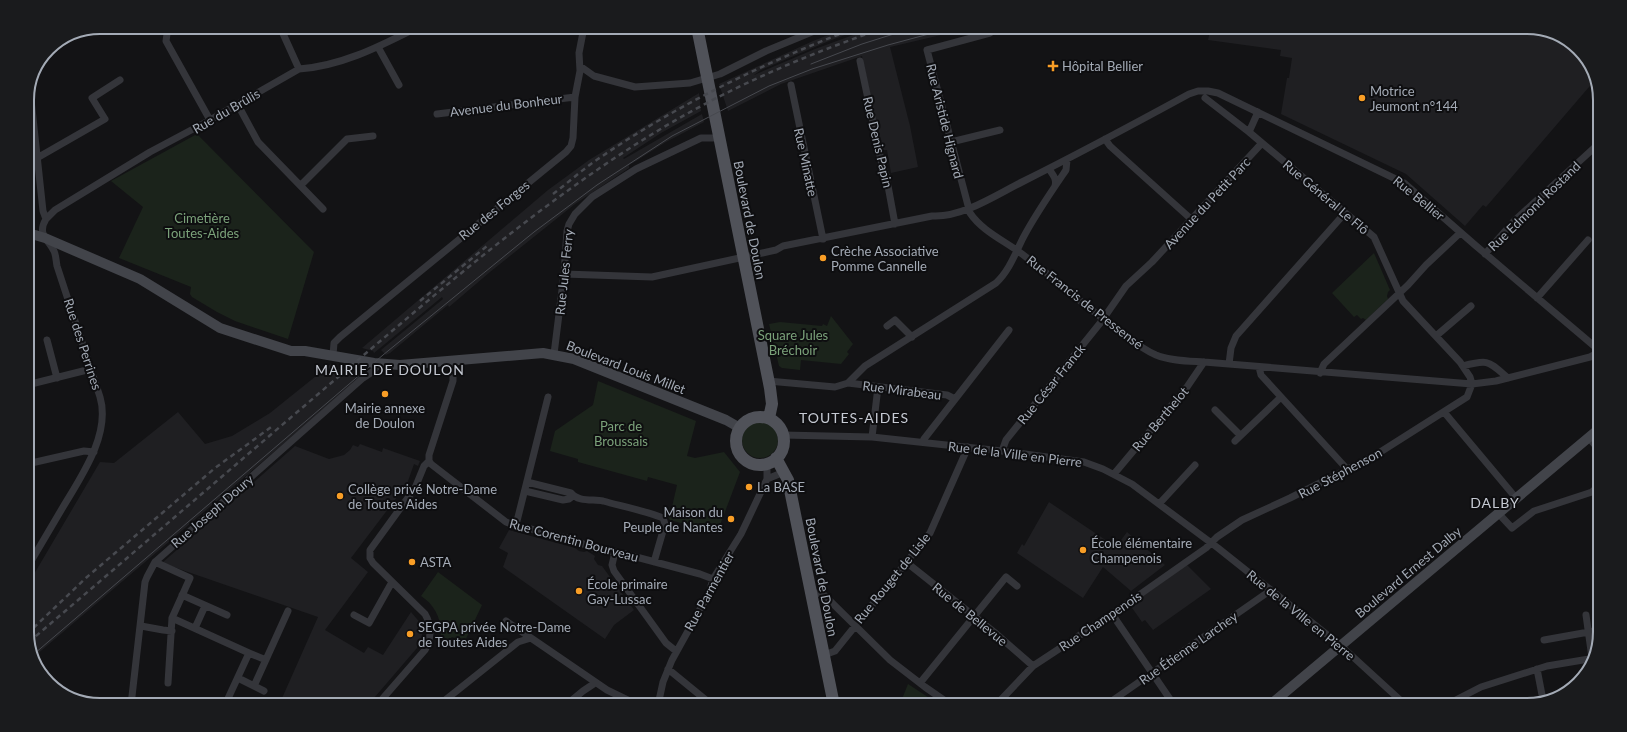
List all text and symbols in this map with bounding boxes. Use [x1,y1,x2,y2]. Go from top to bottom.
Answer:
place label: Hôpital Bellier [1062,58,1143,74]
marker: Hôpital Bellier [1047,60,1059,72]
street label: Rue Aristide Hignard [923,62,967,180]
place label: Motrice Jeumont n°144 [1370,83,1458,114]
street label: Rue du Brûlis [189,85,263,137]
street label: Avenue du Bonheur [449,90,563,120]
marker: Motrice Jeumont n°144 [1357,93,1367,103]
street label: Rue Denis Papin [860,95,896,189]
street label: Rue Minatte [791,126,821,198]
street label: Avenue du Petit Parc [1160,154,1254,252]
street label: Rue Général Le Flô [1280,156,1372,238]
street label: Rue Edmond Rostand [1485,158,1583,254]
street label: Boulevard de Doulon [731,159,769,281]
street label: Rue Bellier [1390,172,1448,224]
street label: Rue des Forges [455,176,533,243]
park label: Cimetière Toutes-Aides [165,210,240,241]
street label: Rue Jules Ferry [552,228,576,316]
place label: Crèche Associative Pomme Cannelle [831,243,939,274]
street label: Rue Francis de Pressensé [1024,252,1146,352]
marker: Crèche Associative Pomme Cannelle [818,253,828,263]
street label: Rue des Perrines [61,296,105,392]
park label: Square Jules Bréchoir [758,327,829,358]
street label: Boulevard Louis Millet [564,337,688,397]
street label: Rue César Franck [1014,340,1088,427]
district label: MAIRIE DE DOULON [315,361,465,378]
street label: Rue Mirabeau [862,377,942,403]
street label: Rue Berthelot [1128,383,1192,454]
marker: Mairie annexe de Doulon [380,389,390,399]
place label: Mairie annexe de Doulon [345,400,425,431]
district label: TOUTES-AIDES [799,409,909,426]
park label: Parc de Broussais [594,418,648,449]
street label: Rue de la Ville en Pierre [947,438,1083,470]
street label: Rue Stéphenson [1295,444,1385,502]
street label: Rue Joseph Doury [168,471,257,551]
place label: La BASE [757,479,805,495]
place label: Collège privé Notre-Dame de Toutes Aides [348,481,497,512]
marker: La BASE [744,482,754,492]
marker: Collège privé Notre-Dame de Toutes Aides [335,491,345,501]
district label: DALBY [1470,494,1520,511]
place label: Maison du Peuple de Nantes [623,504,723,535]
marker: Maison du Peuple de Nantes [726,514,736,524]
street label: Rue Corentin Bourveau [508,515,640,565]
street label: Boulevard de Doulon [803,516,841,638]
street label: Boulevard Ernest Dalby [1352,523,1465,621]
street label: Rue Rouget de Lisle [851,529,934,627]
place label: École élémentaire Champenois [1091,535,1192,566]
marker: École élémentaire Champenois [1078,545,1088,555]
street label: Rue Parmentier [681,548,738,634]
place label: ASTA [420,554,452,570]
marker: ASTA [407,557,417,567]
street label: Rue de la Ville en Pierre [1244,566,1358,664]
place label: École primaire Gay-Lussac [587,576,668,607]
street label: Rue de Bellevue [929,579,1011,649]
marker: École primaire Gay-Lussac [574,586,584,596]
street label: Rue Champenois [1056,587,1145,654]
street label: Rue Étienne Larchey [1136,608,1241,688]
place label: SEGPA privée Notre-Dame de Toutes Aides [418,619,571,650]
marker: SEGPA privée Notre-Dame de Toutes Aides [405,629,415,639]

